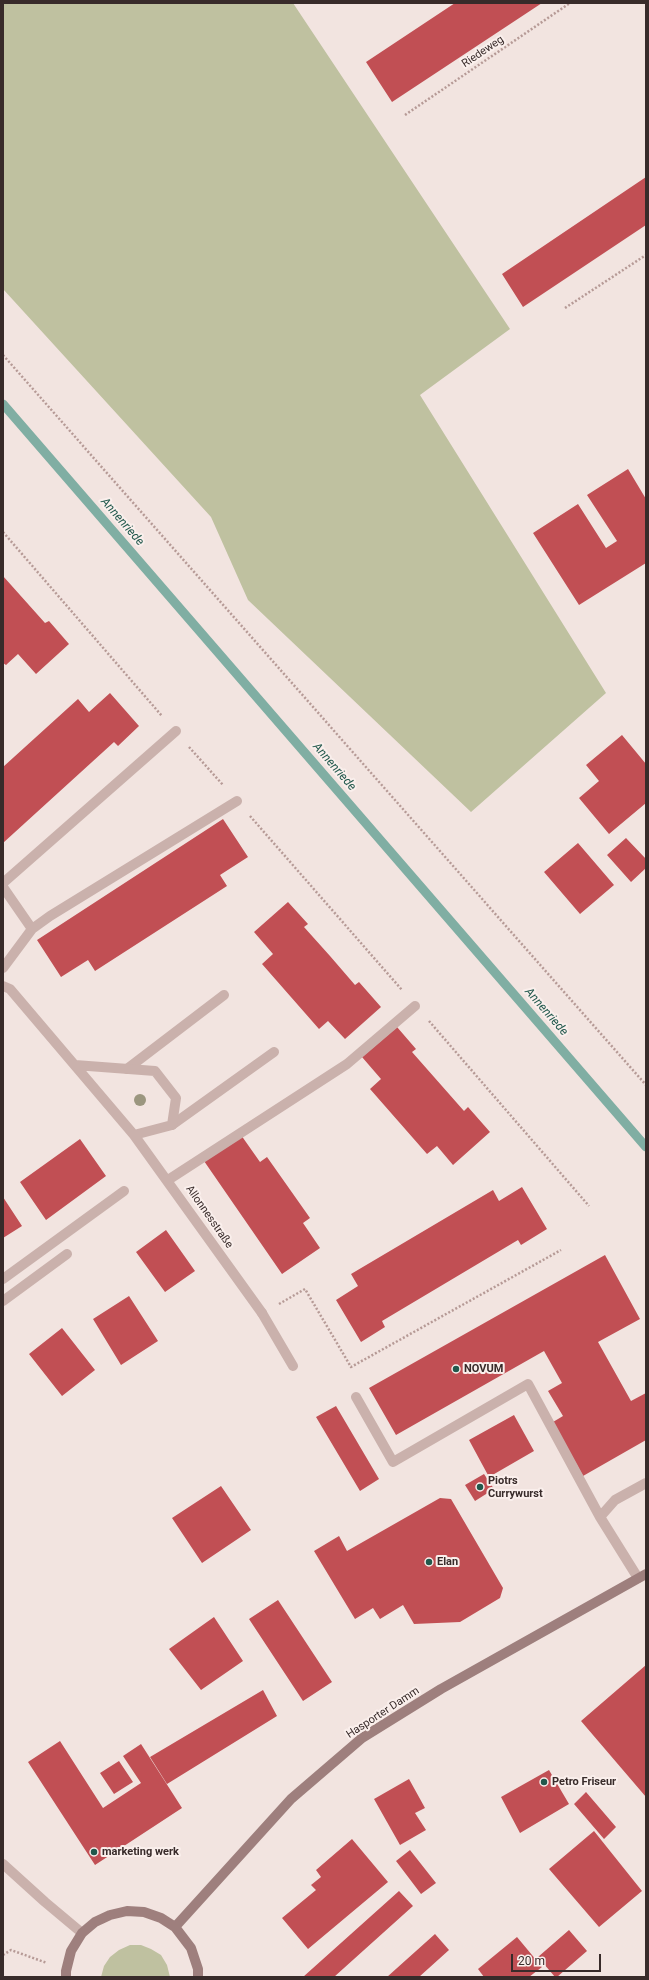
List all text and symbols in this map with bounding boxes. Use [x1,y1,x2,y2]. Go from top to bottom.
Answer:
street label: Riedeweg [460,33,506,71]
water label: Annenriede [97,495,147,549]
water label: Annenriede [309,740,359,794]
water label: Annenriede [521,985,571,1039]
street label: Allonnesstraße [182,1183,236,1251]
place label: NOVUM [464,1362,503,1376]
marker: NOVUM [451,1364,461,1374]
place label: Piotrs Currywurst [488,1474,543,1500]
marker: Piotrs Currywurst [475,1482,485,1492]
place label: Elan [437,1555,458,1569]
marker: Elan [424,1557,434,1567]
street label: Hasporter Damm [344,1684,422,1742]
place label: Petro Friseur [552,1775,616,1789]
marker: Petro Friseur [539,1777,549,1787]
place label: marketing werk [102,1845,179,1859]
marker: marketing werk [89,1847,99,1857]
scale bar [513,1946,603,1972]
text: 20 m [518,1954,545,1968]

